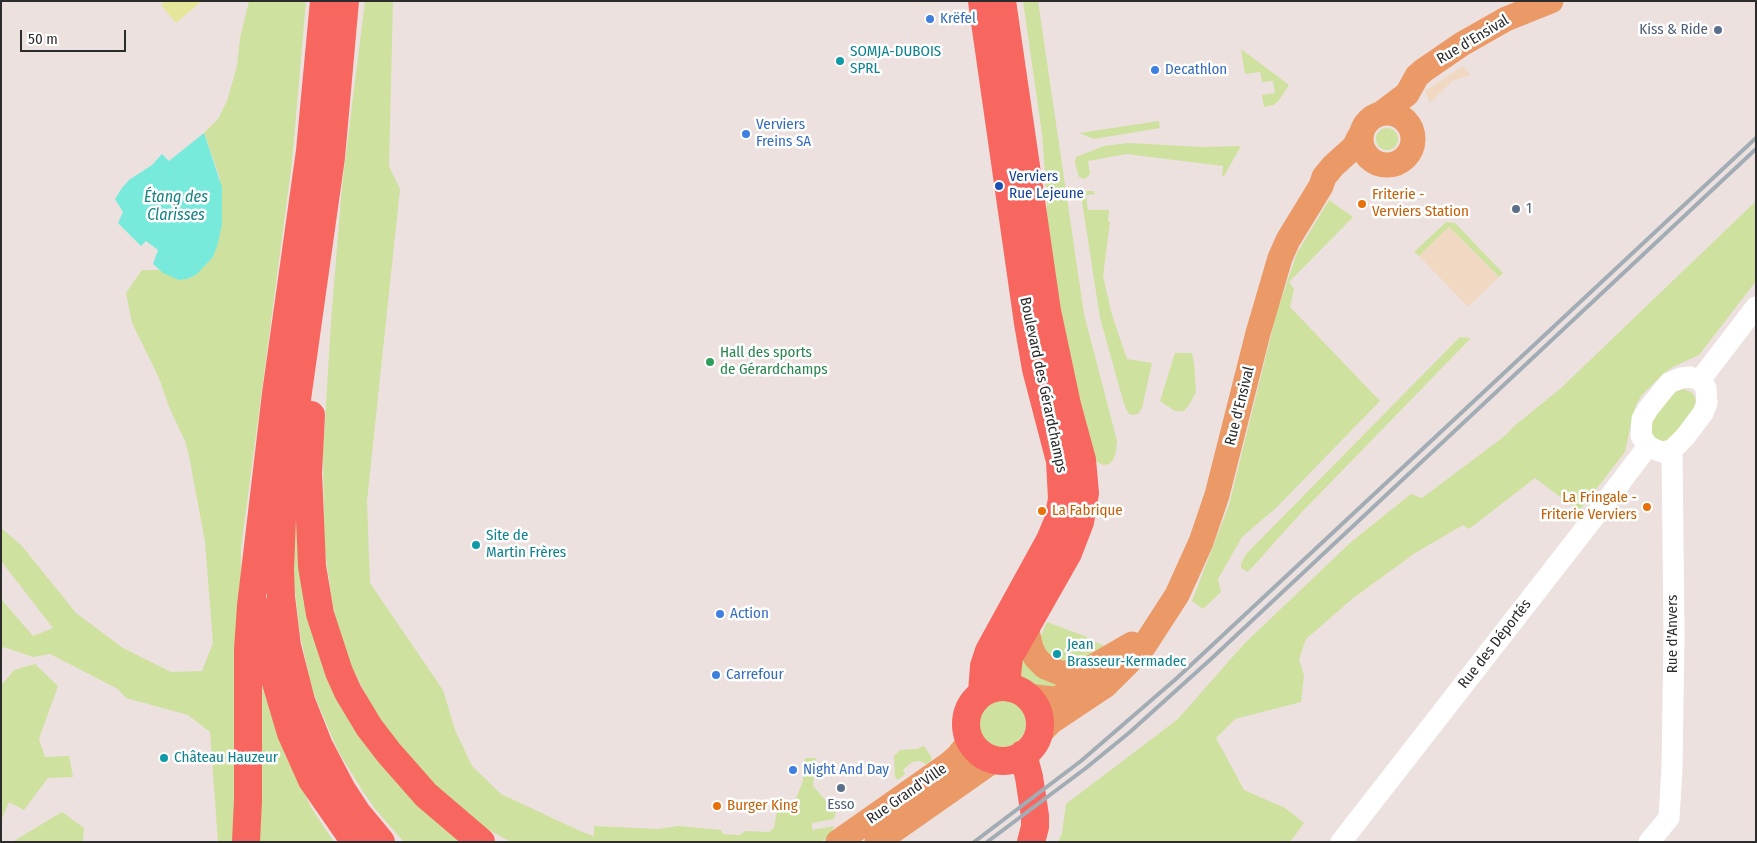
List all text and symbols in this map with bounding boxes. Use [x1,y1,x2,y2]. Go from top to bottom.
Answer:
place label: Krëfel [940,10,976,28]
street label: Rue d'Ensival [1434,12,1512,68]
marker: Krëfel [924,13,936,25]
scale bar [22,20,129,52]
place label: Kiss & Ride [1639,21,1708,39]
marker: Kiss & Ride [1712,24,1724,36]
text: 50 m [28,30,58,48]
place label: SOMJA-DUBOIS SPRL [850,43,941,78]
marker: SOMJA-DUBOIS SPRL [834,55,846,67]
place label: Decathlon [1165,61,1227,79]
marker: Decathlon [1149,64,1161,76]
place label: Verviers Freins SA [756,116,811,151]
marker: Verviers Freins SA [740,128,752,140]
place label: Verviers Rue Lejeune [1009,168,1084,203]
marker: Verviers Rue Lejeune [993,180,1005,192]
place label: Friterie - Verviers Station [1372,186,1469,221]
water label: Étang des Clarisses [144,188,208,226]
marker: Friterie - Verviers Station [1356,198,1368,210]
place label: 1 [1526,200,1532,218]
marker: 1 [1510,203,1522,215]
street label: Boulevard des Gérardchamps [1016,295,1070,475]
place label: Hall des sports de Gérardchamps [720,344,828,379]
marker: Hall des sports de Gérardchamps [704,356,716,368]
street label: Rue d'Ensival [1222,365,1258,447]
place label: La Fringale - Friterie Verviers [1541,489,1637,524]
marker: La Fringale - Friterie Verviers [1641,501,1653,513]
place label: La Fabrique [1052,502,1123,520]
marker: La Fabrique [1036,505,1048,517]
place label: Site de Martin Frères [486,527,566,562]
marker: Site de Martin Frères [470,539,482,551]
street label: Rue d'Anvers [1664,595,1682,673]
street label: Rue des Déportés [1455,596,1535,692]
place label: Action [730,605,769,623]
marker: Action [714,608,726,620]
place label: Jean Brasseur-Kermadec [1067,636,1187,671]
marker: Jean Brasseur-Kermadec [1051,648,1063,660]
place label: Carrefour [726,666,784,684]
marker: Carrefour [710,669,722,681]
place label: Château Hauzeur [174,749,278,767]
marker: Château Hauzeur [158,752,170,764]
street label: Rue Grand'Ville [864,760,950,828]
place label: Night And Day [803,761,889,779]
marker: Night And Day [787,764,799,776]
marker: Esso [835,782,847,794]
place label: Esso [827,796,855,814]
place label: Burger King [727,797,798,815]
marker: Burger King [711,800,723,812]

